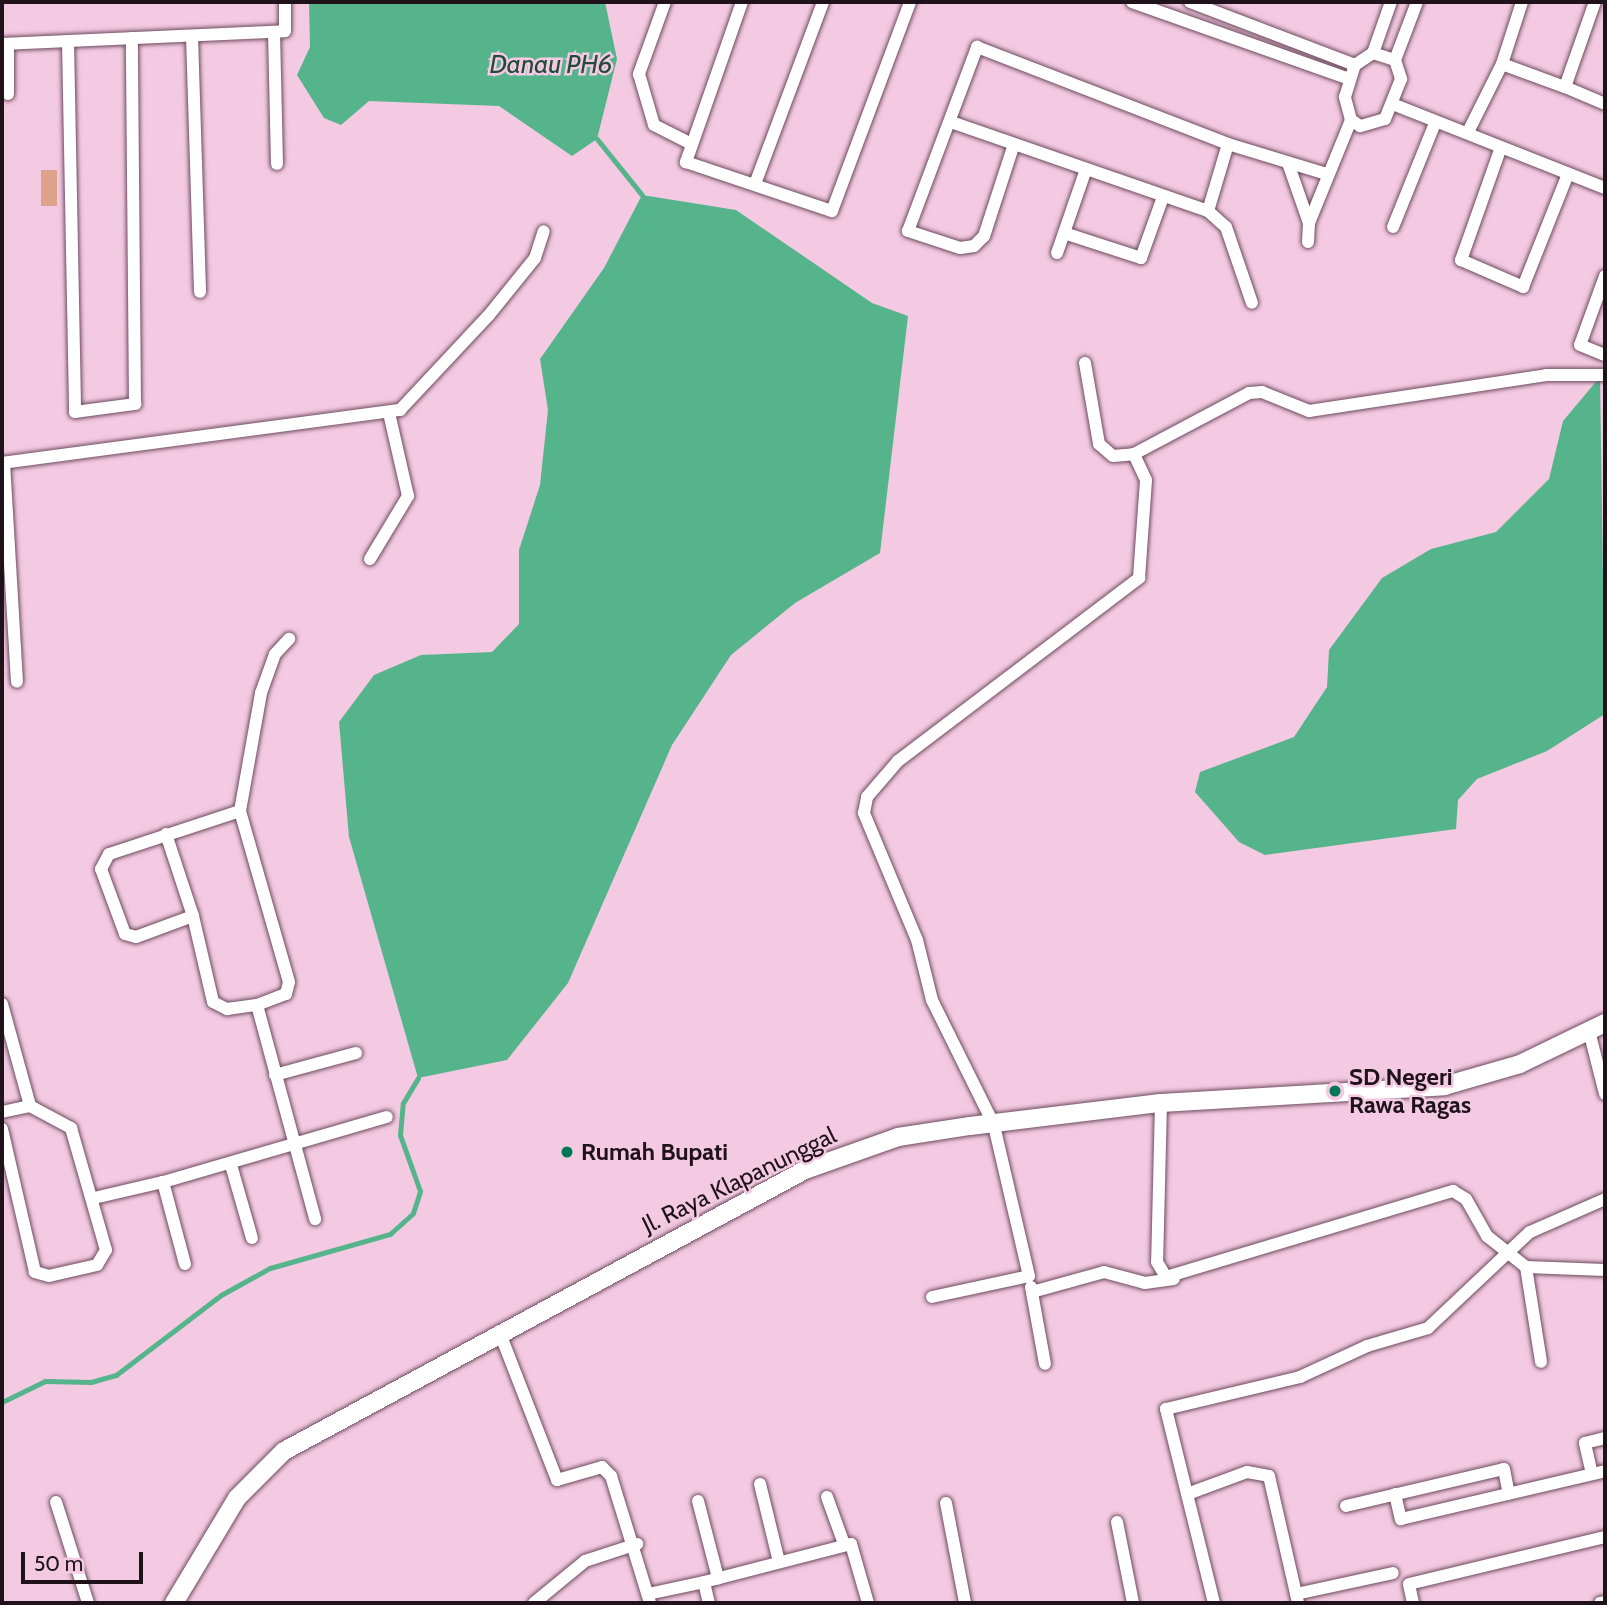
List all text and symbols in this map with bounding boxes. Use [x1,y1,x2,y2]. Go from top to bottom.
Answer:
water label: Danau PH6 [490,49,612,81]
place label: SD Negeri Rawa Ragas [1349,1063,1471,1119]
marker: SD Negeri Rawa Ragas [1327,1083,1343,1099]
street label: Jl. Raya Klapanunggal [637,1121,841,1239]
place label: Rumah Bupati [581,1138,728,1166]
marker: Rumah Bupati [559,1144,575,1160]
scale bar [24,1538,147,1582]
text: 50 m [34,1551,83,1576]

